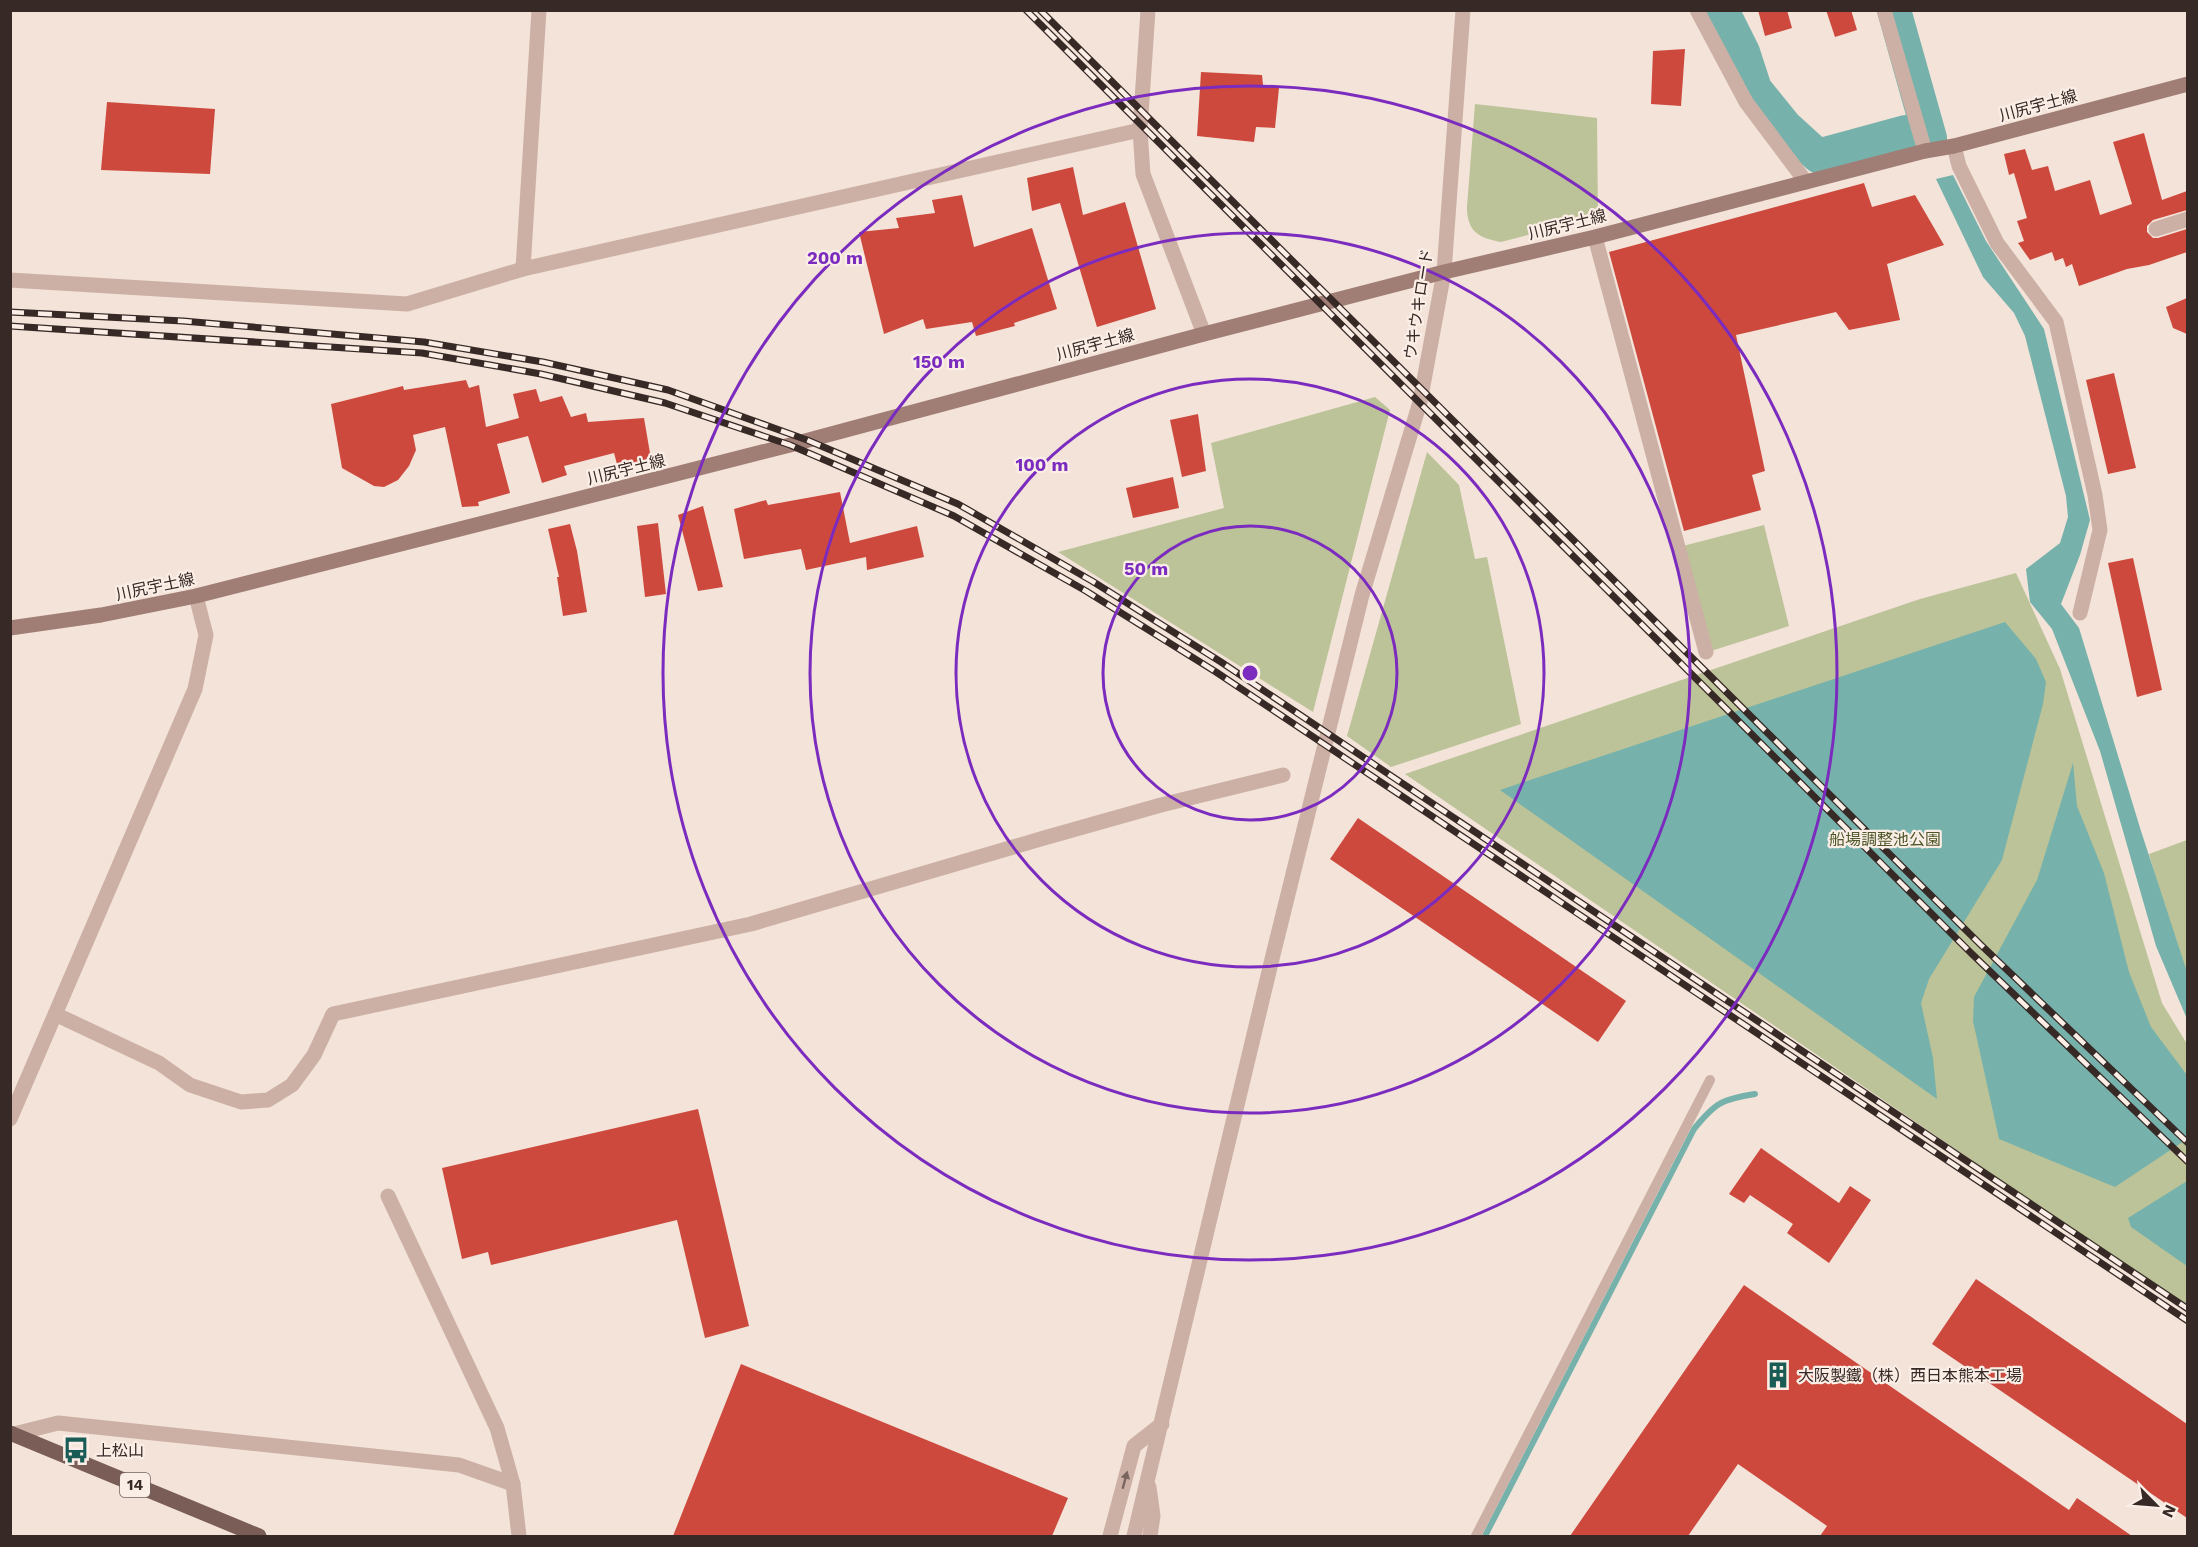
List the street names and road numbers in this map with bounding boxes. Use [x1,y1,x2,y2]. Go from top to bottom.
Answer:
street label: 川尻宇土線 [1997,86,2079,125]
street label: 川尻宇土線 [1526,206,1608,243]
street label: ウキウキロード [1400,247,1437,361]
street label: 川尻宇土線 [1054,325,1136,364]
street label: 川尻宇土線 [585,451,667,488]
street label: 川尻宇土線 [114,569,196,604]
road number: 14 [120,1473,150,1497]

